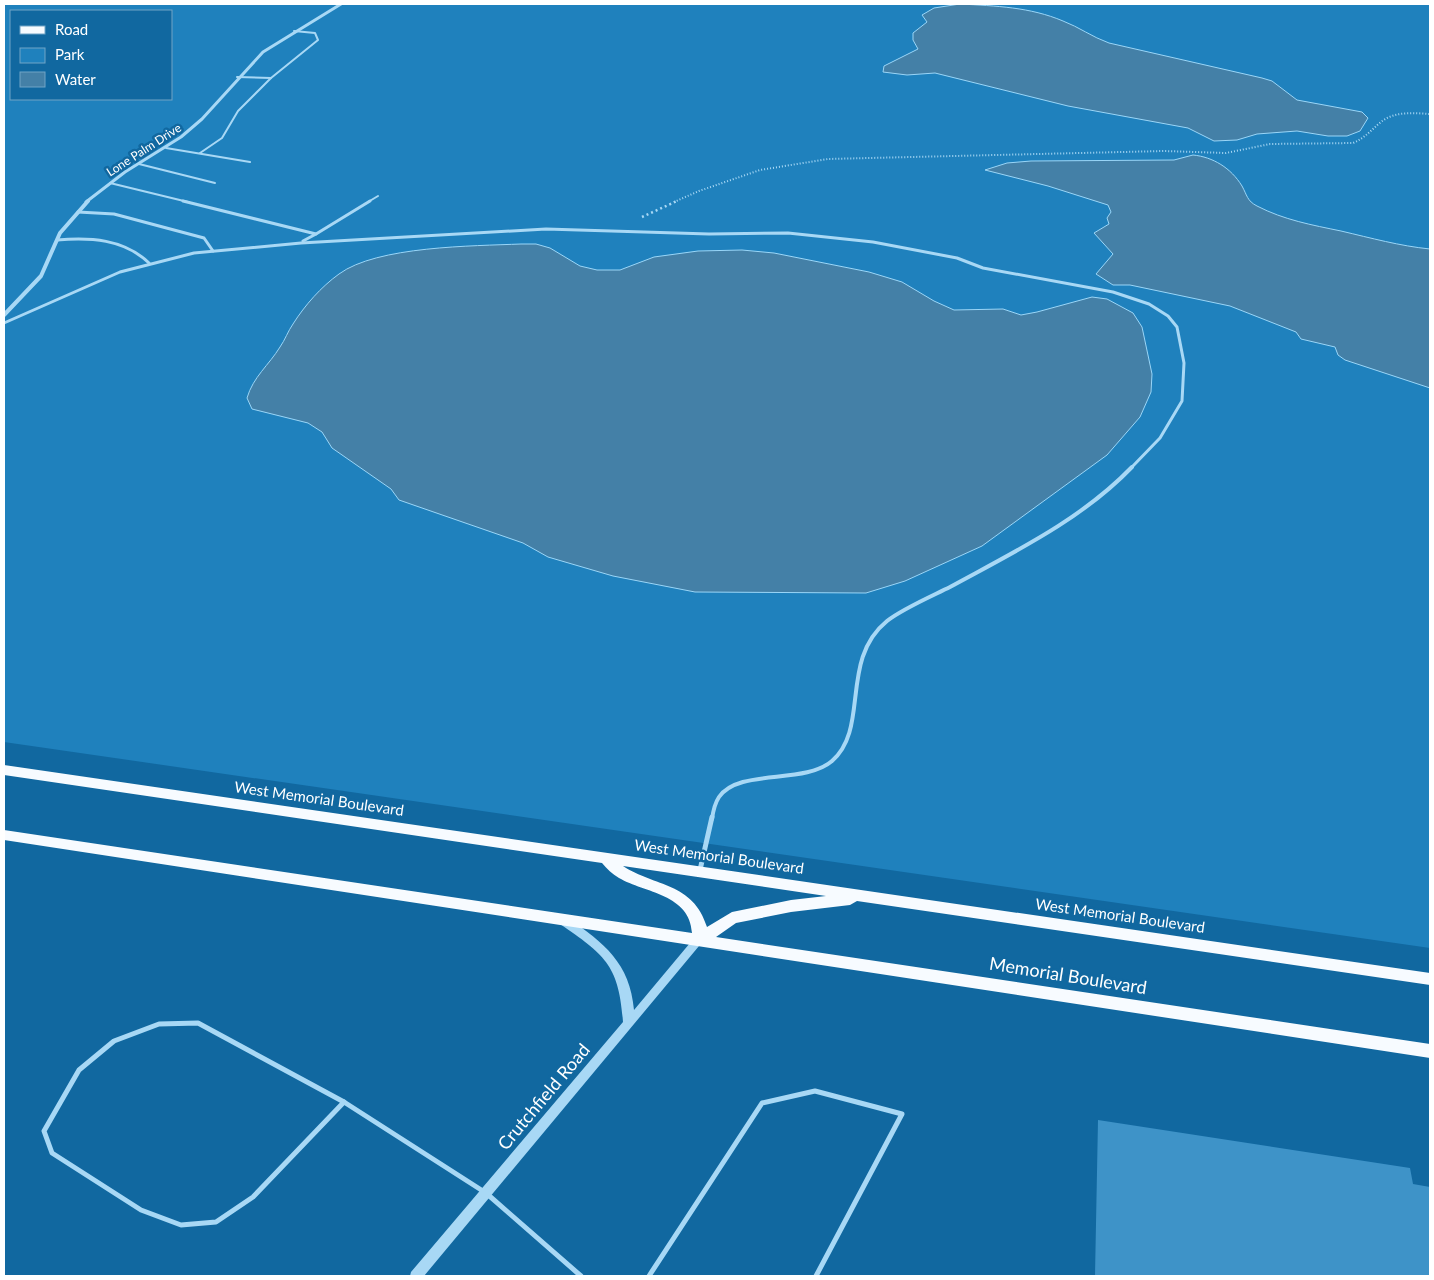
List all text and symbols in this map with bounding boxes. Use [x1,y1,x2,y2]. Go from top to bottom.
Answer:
legend [10,10,172,100]
text: Road [55,20,88,38]
text: Park [55,45,85,63]
text: Water [55,70,96,88]
street label: Lone Palm Drive [104,120,184,179]
street label: West Memorial Boulevard [233,777,405,819]
street label: West Memorial Boulevard [633,835,805,877]
street label: West Memorial Boulevard [1034,894,1206,936]
street label: Memorial Boulevard [988,952,1149,998]
street label: Crutchfield Road [492,1039,594,1154]

